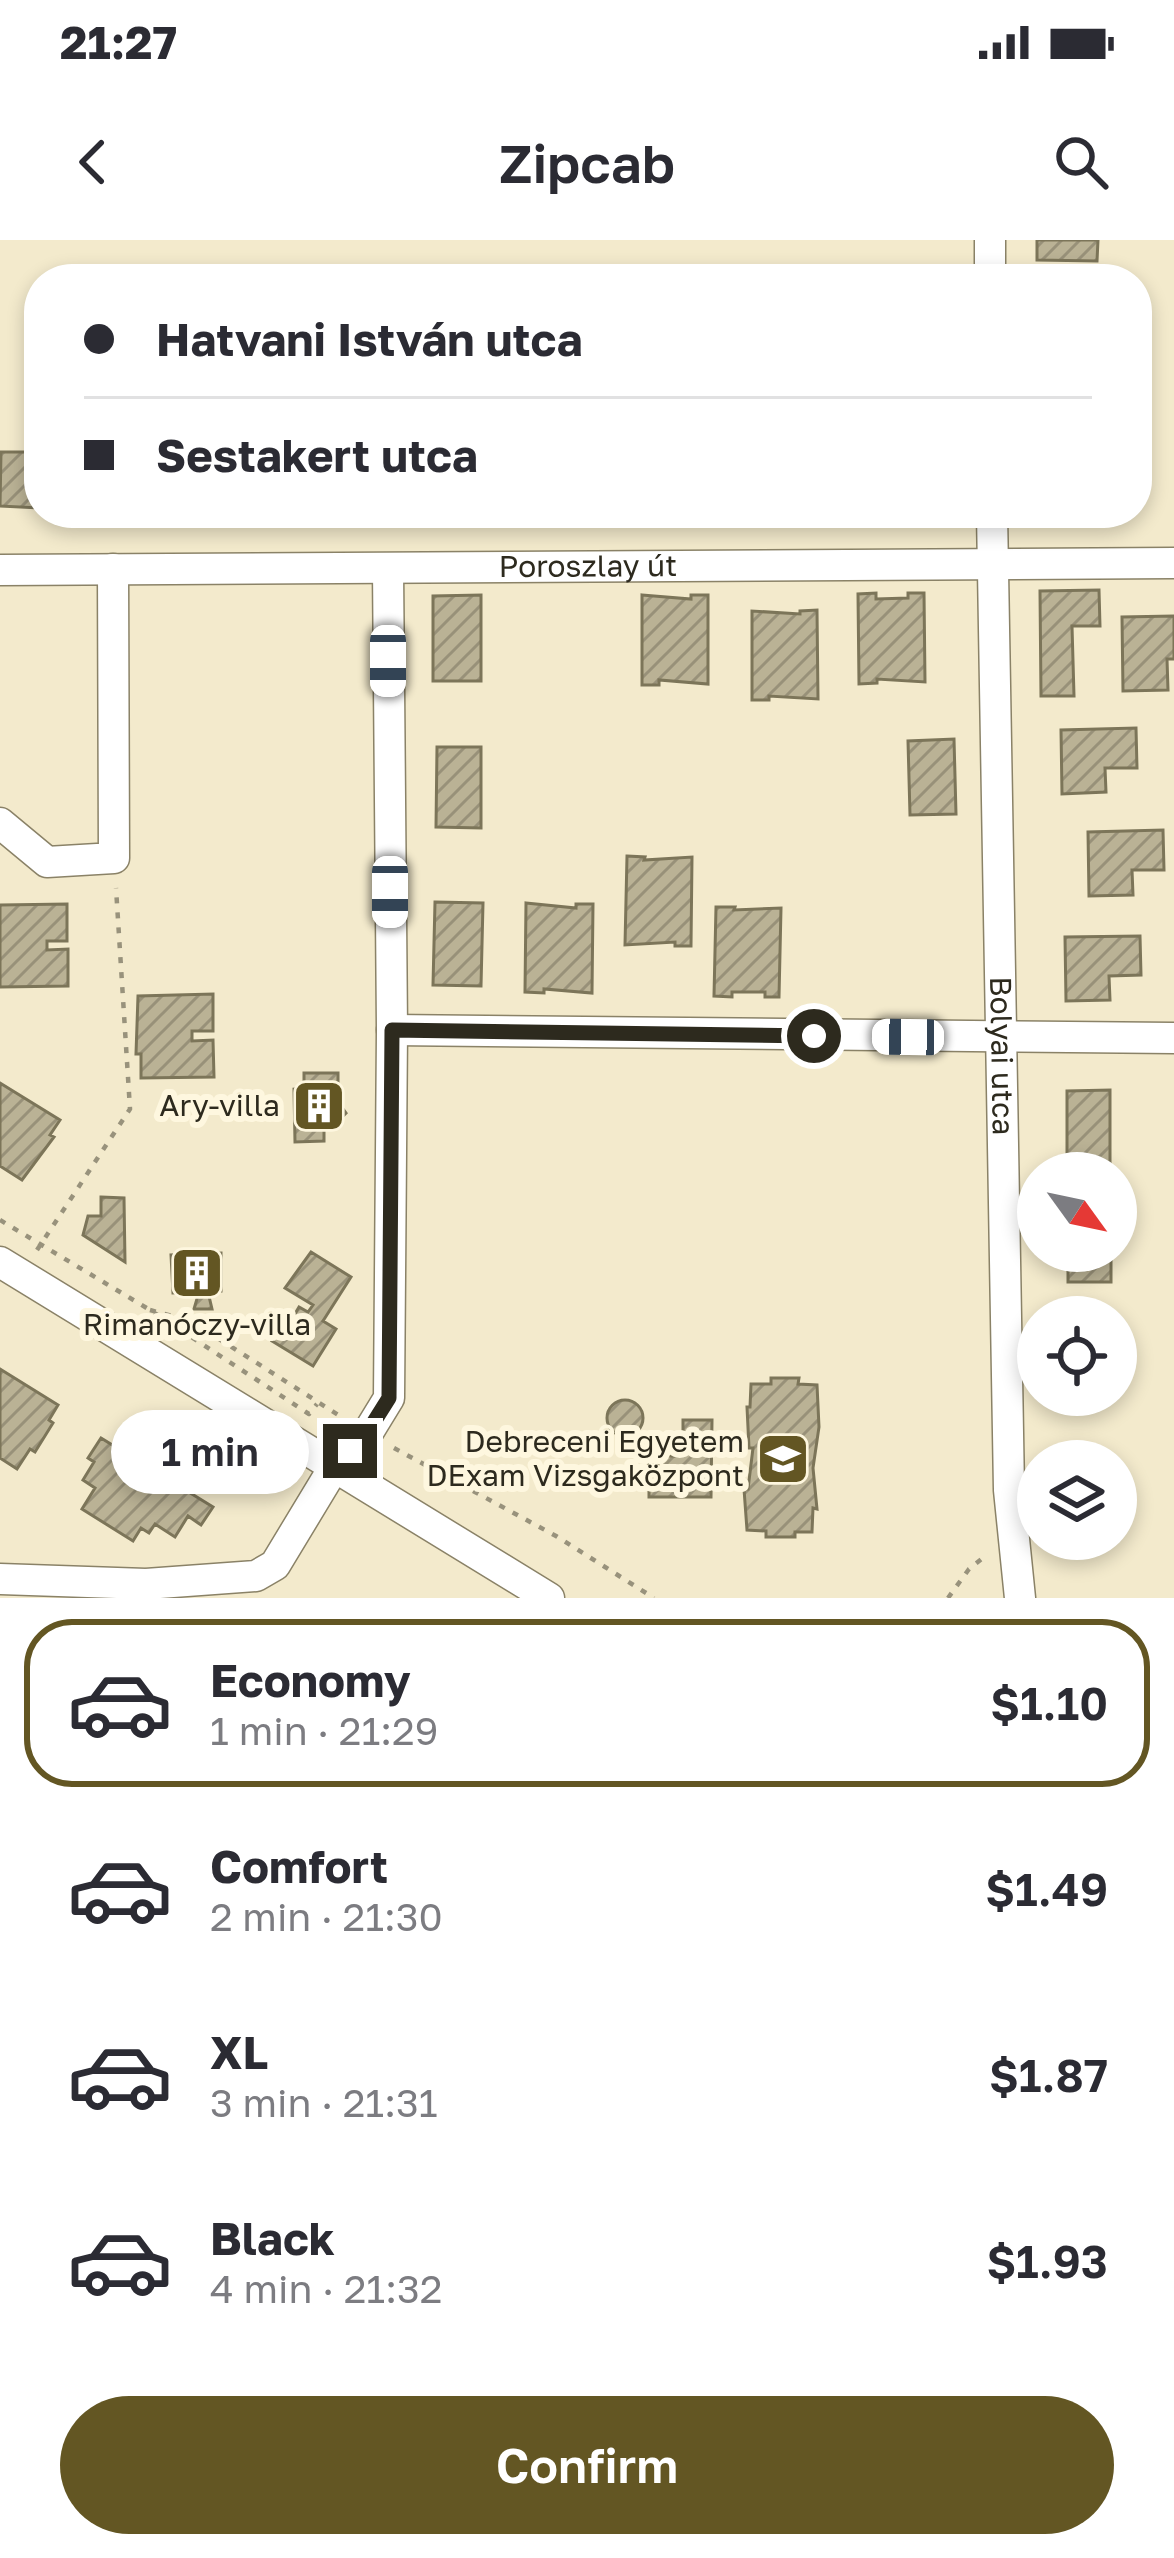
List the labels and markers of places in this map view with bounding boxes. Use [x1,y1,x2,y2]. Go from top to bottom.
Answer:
building icon: Ary-villa [291,1078,347,1134]
place label: Ary-villa [159,1087,280,1123]
building icon: Rimanóczy-villa [169,1245,225,1301]
place label: Rimanóczy-villa [83,1306,311,1342]
place label: Debreceni Egyetem DExam Vizsgaközpont [427,1423,744,1493]
school or university icon: Debreceni Egyetem DExam Vizsgaközpont [755,1431,811,1487]

